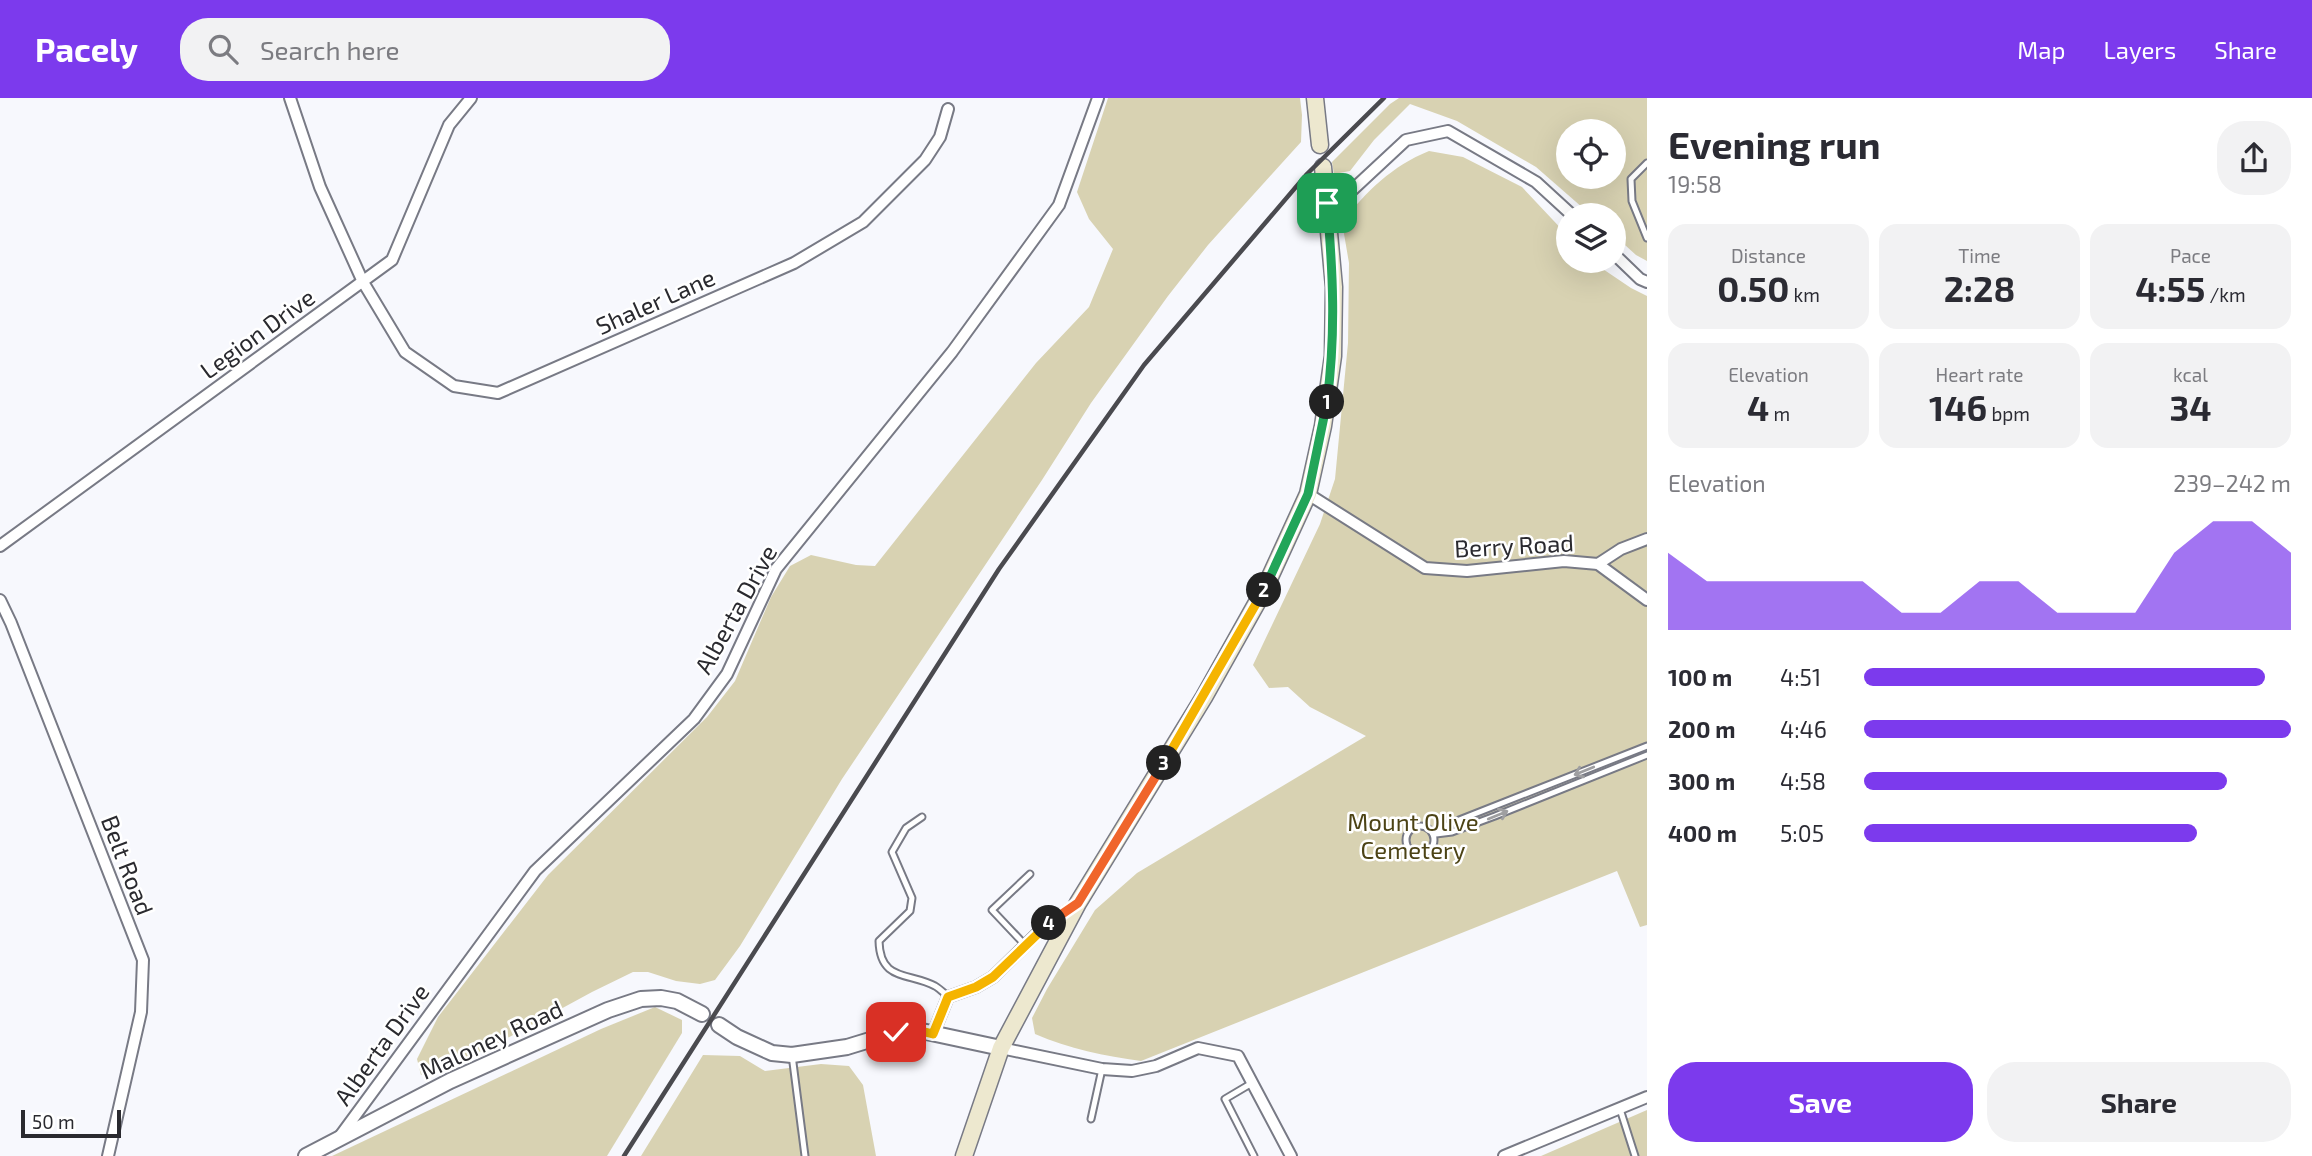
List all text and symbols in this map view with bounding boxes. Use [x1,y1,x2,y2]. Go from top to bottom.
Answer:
search box [180,18,670,81]
text: Pacely [35,29,138,69]
icon: search [204,30,242,68]
text: Search here [260,34,400,65]
text: Map [2017,35,2065,64]
text: Layers [2103,35,2176,64]
text: Share [2214,35,2277,64]
map controls [1556,119,1626,273]
button: locate [1556,119,1626,189]
text: Evening run [1668,121,1881,167]
button: share [2217,121,2291,195]
text: 19:58 [1668,170,1722,198]
pin [1297,173,1357,233]
icon: arrive [1308,184,1346,222]
button: layers [1556,203,1626,273]
text: Distance [1731,244,1806,267]
text: Time [1958,244,2001,267]
text: Pace [2170,244,2211,267]
street label: Shaler Lane [591,262,719,340]
text: 0.50 [1717,267,1789,309]
text: 2:28 [1944,267,2015,309]
text: 4:55 [2135,267,2205,309]
street label: Legion Drive [194,282,320,384]
text: km [1789,283,1820,306]
text: /km [2205,283,2246,306]
text: Elevation [1728,363,1809,386]
text: Heart rate [1936,363,2023,386]
text: kcal [2173,363,2208,386]
pin: 1 [1310,384,1344,420]
text: 4 [1747,386,1769,428]
text: 146 [1929,386,1987,428]
text: 34 [2169,386,2212,428]
text: 1 [1322,390,1331,413]
text: m [1769,402,1790,425]
text: bpm [1987,402,2030,425]
text: Elevation [1668,469,1766,497]
text: 239–242 m [2173,469,2291,497]
street label: Berry Road [1453,527,1575,563]
street label: Alberta Drive [688,539,782,679]
pin: 2 [1246,573,1282,608]
text: 2 [1258,578,1269,601]
text: 100 m [1668,663,1732,691]
text: 4:51 [1780,663,1821,691]
text: 200 m [1668,715,1736,743]
text: 4:46 [1780,715,1827,743]
pin: 3 [1146,746,1182,780]
text: 3 [1158,751,1169,774]
one-way arrow [1573,765,1595,778]
text: 300 m [1668,767,1735,795]
text: 4:58 [1780,767,1826,795]
park label: Mount Olive Cemetery [1347,807,1479,864]
one-way arrow [1487,807,1508,820]
street label: Belt Road [96,811,160,919]
text: 400 m [1668,819,1737,847]
text: 5:05 [1780,819,1824,847]
pin: 4 [1032,906,1066,940]
text: 4 [1042,911,1055,934]
street label: Alberta Drive [327,978,435,1110]
street label: Maloney Road [415,993,567,1085]
pin [866,1002,926,1062]
icon: check [877,1013,915,1051]
button: Save [1668,1062,1973,1142]
button: Share [1987,1062,2291,1142]
scale bar [21,1107,121,1139]
text: 50 m [32,1110,75,1133]

